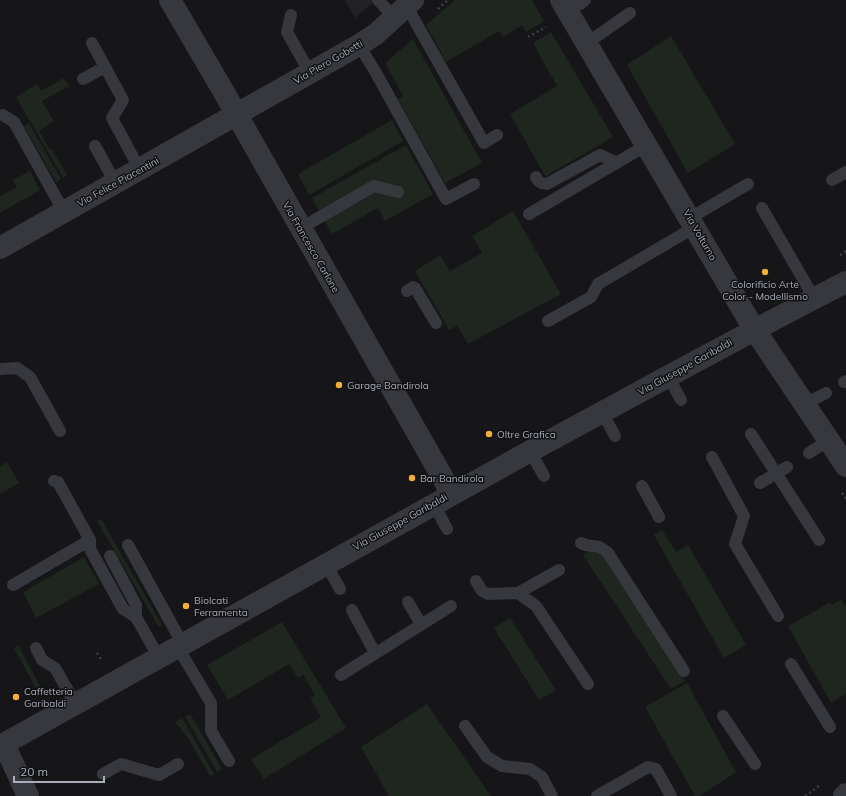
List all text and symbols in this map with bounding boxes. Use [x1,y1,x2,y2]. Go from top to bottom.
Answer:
street label: Via Piero Gobetti [291,37,365,87]
street label: Via Felice Piacentini [75,154,161,210]
street label: Via Francesco Carlone [280,199,342,295]
street label: Via Volturno [680,207,720,263]
marker: Colorificio Arte Color - Modellismo [760,267,770,277]
place label: Colorificio Arte Color - Modellismo [722,278,808,303]
street label: Via Giuseppe Garibaldi [636,336,734,398]
place label: Garage Bandirola [347,379,429,392]
marker: Garage Bandirola [334,380,344,390]
place label: Oltre Grafica [497,428,556,441]
marker: Oltre Grafica [484,429,494,439]
place label: Bar Bandirola [420,472,484,485]
marker: Bar Bandirola [407,473,417,483]
street label: Via Giuseppe Garibaldi [351,491,449,553]
place label: Biolcati Ferramenta [194,594,248,619]
marker: Biolcati Ferramenta [181,601,191,611]
place label: Caffetteria Garibaldi [24,685,73,710]
marker: Caffetteria Garibaldi [11,692,21,702]
scale bar [14,758,104,784]
text: 20 m [20,764,48,779]

